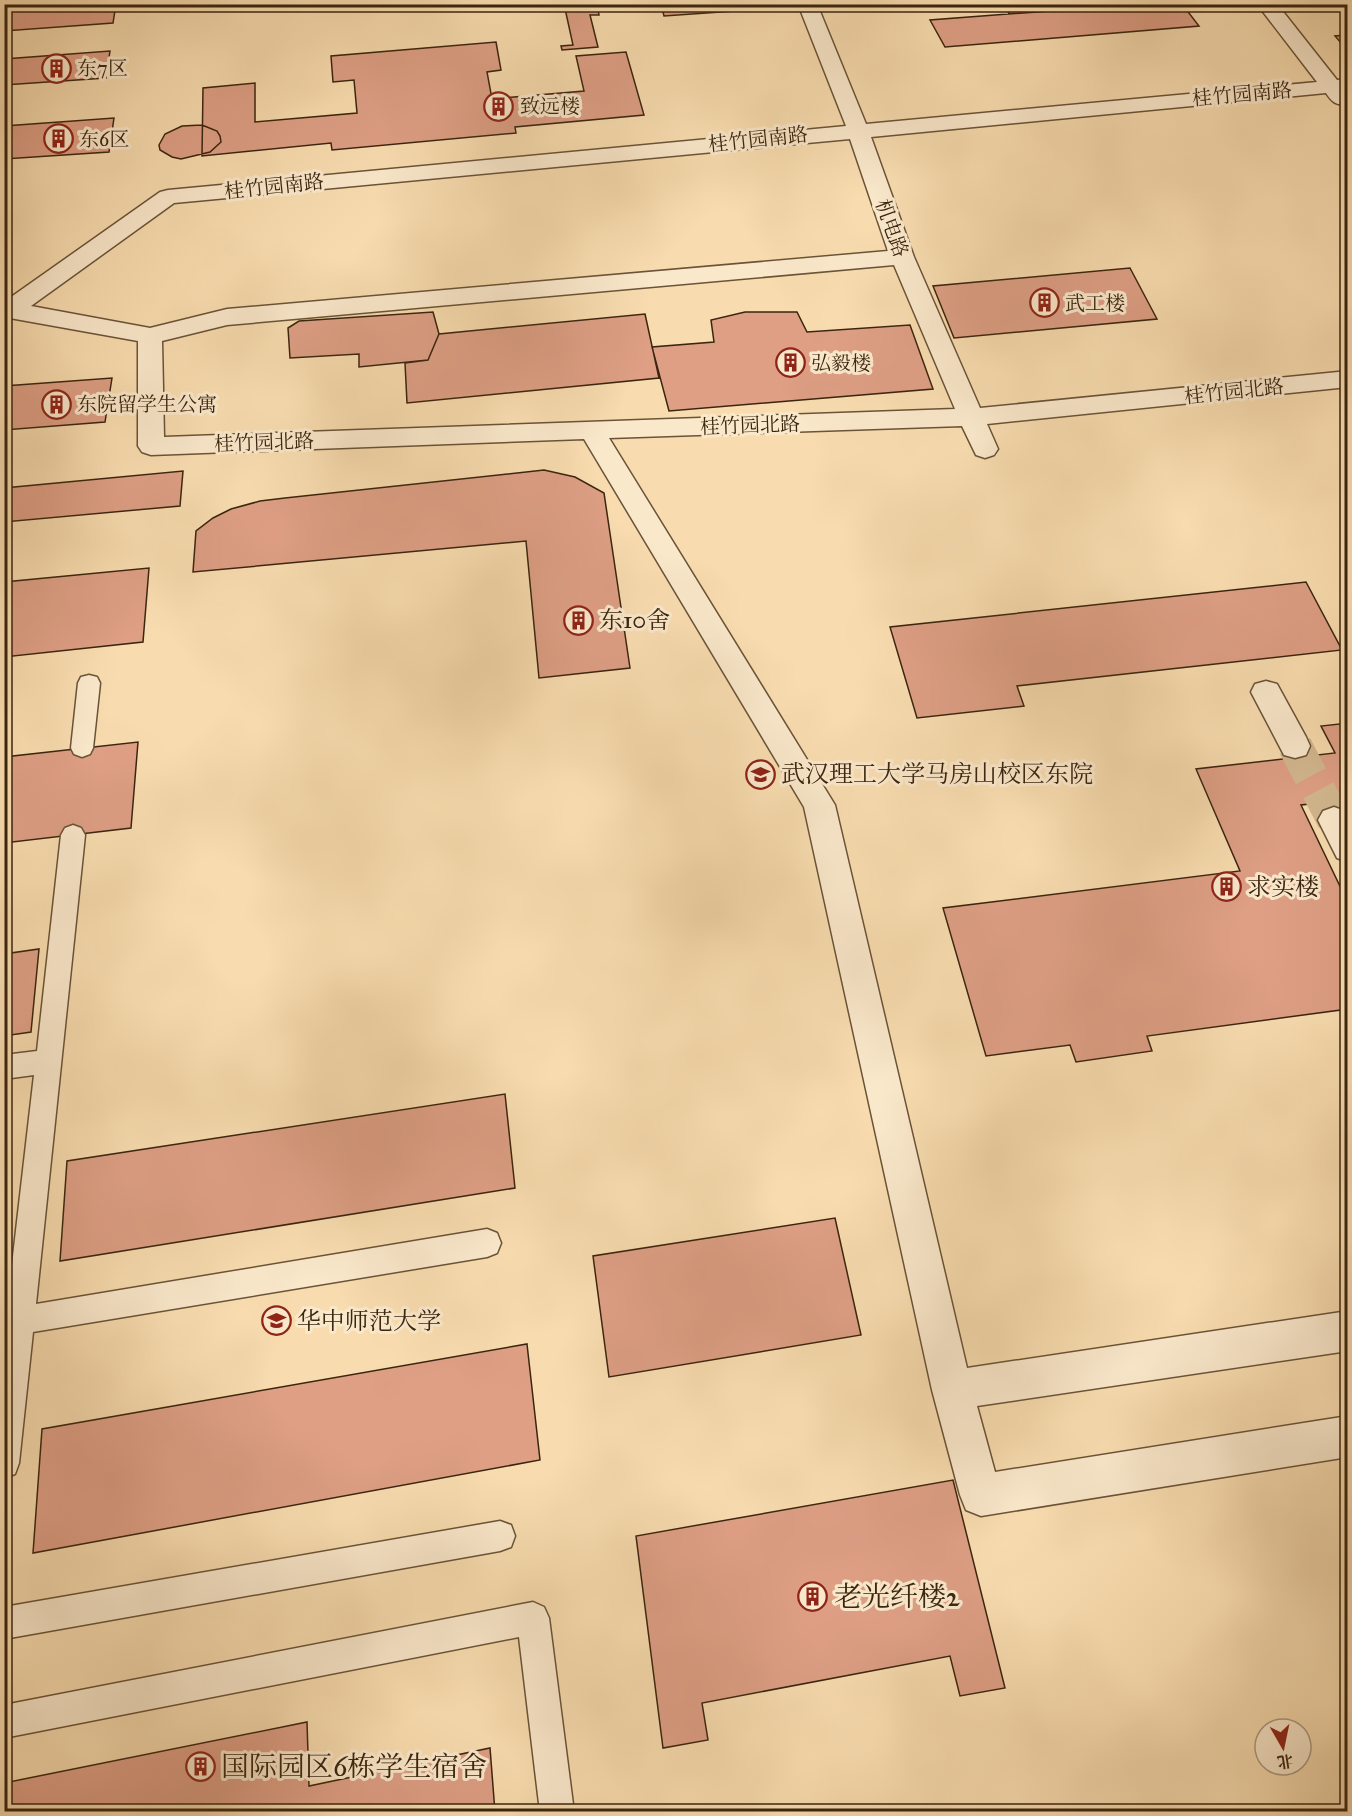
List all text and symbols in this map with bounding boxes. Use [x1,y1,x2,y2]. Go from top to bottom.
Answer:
building icon: 东7区 [40,52,72,84]
place label: 东7区 [77,56,128,80]
street label: 桂竹园南路 [1191,78,1293,110]
building icon: 致远楼 [483,90,515,122]
place label: 致远楼 [520,94,580,118]
street label: 桂竹园南路 [707,122,809,156]
building icon: 东6区 [42,123,74,155]
place label: 东6区 [79,127,129,151]
street label: 桂竹园南路 [223,169,325,203]
street label: 机电路 [870,196,914,260]
building icon: 武工楼 [1028,287,1060,319]
place label: 武工楼 [1065,291,1125,315]
building icon: 弘毅楼 [774,347,806,379]
place label: 弘毅楼 [811,351,871,375]
street label: 桂竹园北路 [1183,374,1285,408]
building icon: 东院留学生公寓 [40,388,72,420]
place label: 东院留学生公寓 [77,392,217,416]
street label: 桂竹园北路 [700,411,800,439]
street label: 桂竹园北路 [214,428,314,456]
building icon: 东10舍 [562,604,594,636]
place label: 东10舍 [599,605,670,635]
school or university icon: 武汉理工大学马房山校区东院 [744,758,776,790]
place label: 武汉理工大学马房山校区东院 [781,759,1093,789]
building icon: 求实楼 [1210,871,1242,903]
place label: 求实楼 [1247,872,1319,902]
school or university icon: 华中师范大学 [260,1305,292,1337]
place label: 华中师范大学 [297,1306,441,1336]
place label: 老光纤楼2 [834,1579,960,1614]
building icon: 老光纤楼2 [797,1580,829,1612]
north arrow [1253,1717,1313,1777]
place label: 国际园区6栋学生宿舍 [221,1749,487,1784]
building icon: 国际园区6栋学生宿舍 [184,1750,216,1782]
text: 北 [1276,1751,1295,1772]

